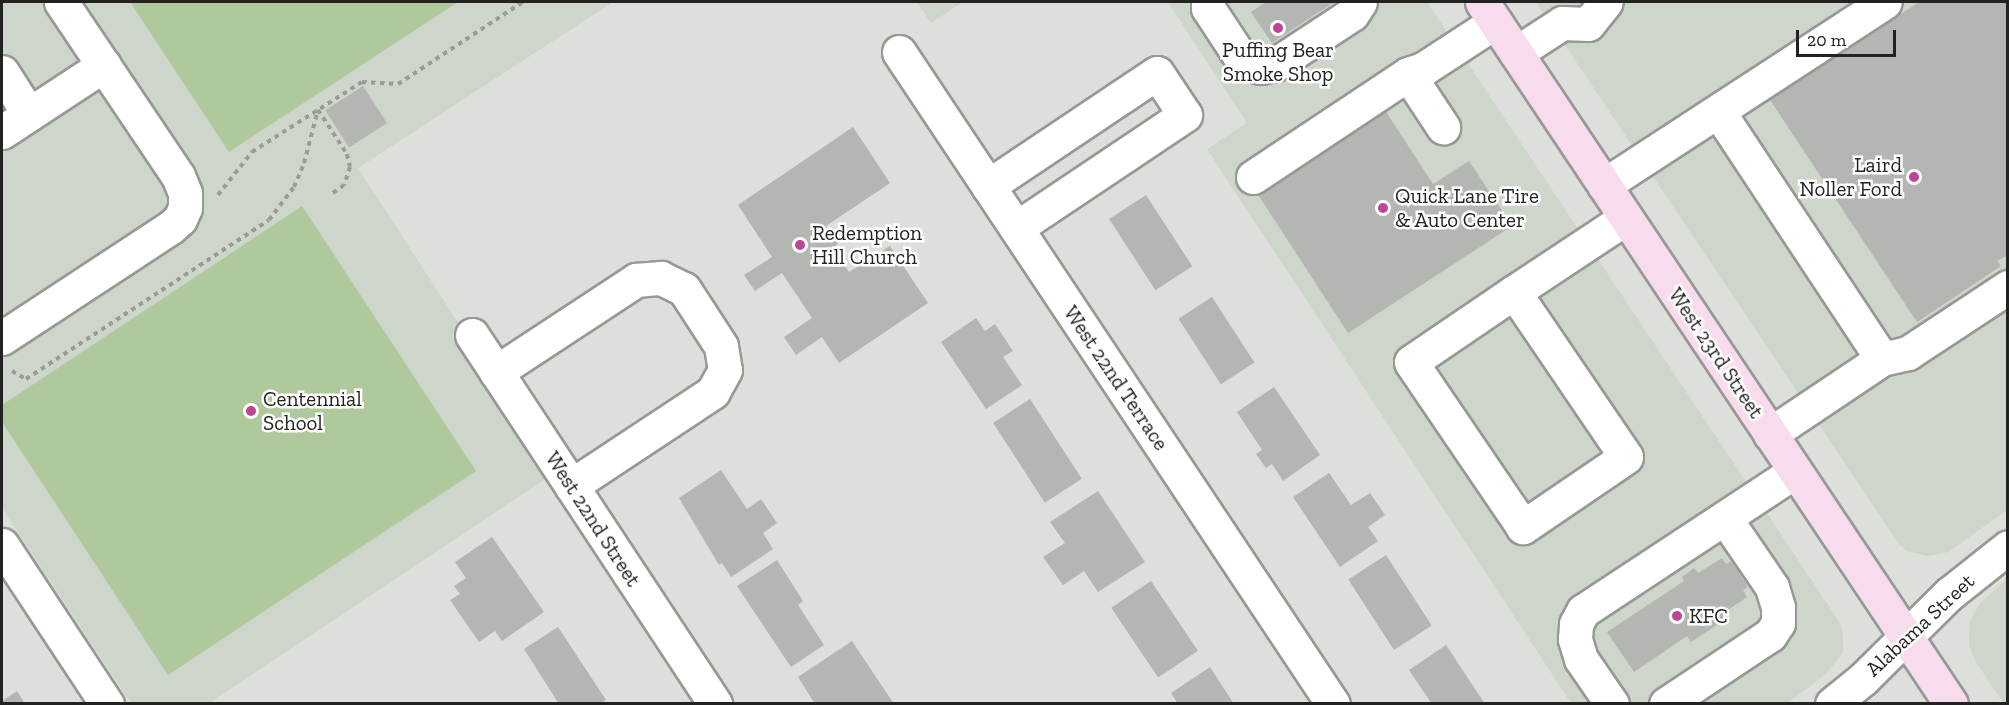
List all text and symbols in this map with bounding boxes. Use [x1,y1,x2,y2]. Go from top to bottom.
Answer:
scale bar [1799,18,1900,56]
marker: Puffing Bear Smoke Shop [1271,21,1285,35]
text: 20 m [1807,29,1846,51]
place label: Puffing Bear Smoke Shop [1222,37,1334,87]
place label: Laird Noller Ford [1799,152,1902,202]
marker: Laird Noller Ford [1907,170,1921,184]
place label: Quick Lane Tire & Auto Center [1395,183,1539,233]
marker: Quick Lane Tire & Auto Center [1376,201,1390,215]
place label: Redemption Hill Church [812,220,922,270]
marker: Redemption Hill Church [793,238,807,252]
street label: West 23rd Street [1663,283,1769,423]
street label: West 22nd Terrace [1058,301,1174,455]
place label: Centennial School [263,386,362,436]
marker: Centennial School [244,404,258,418]
street label: West 22nd Street [540,447,646,591]
street label: Alabama Street [1861,568,1979,682]
place label: KFC [1689,603,1728,629]
marker: KFC [1670,609,1684,623]

